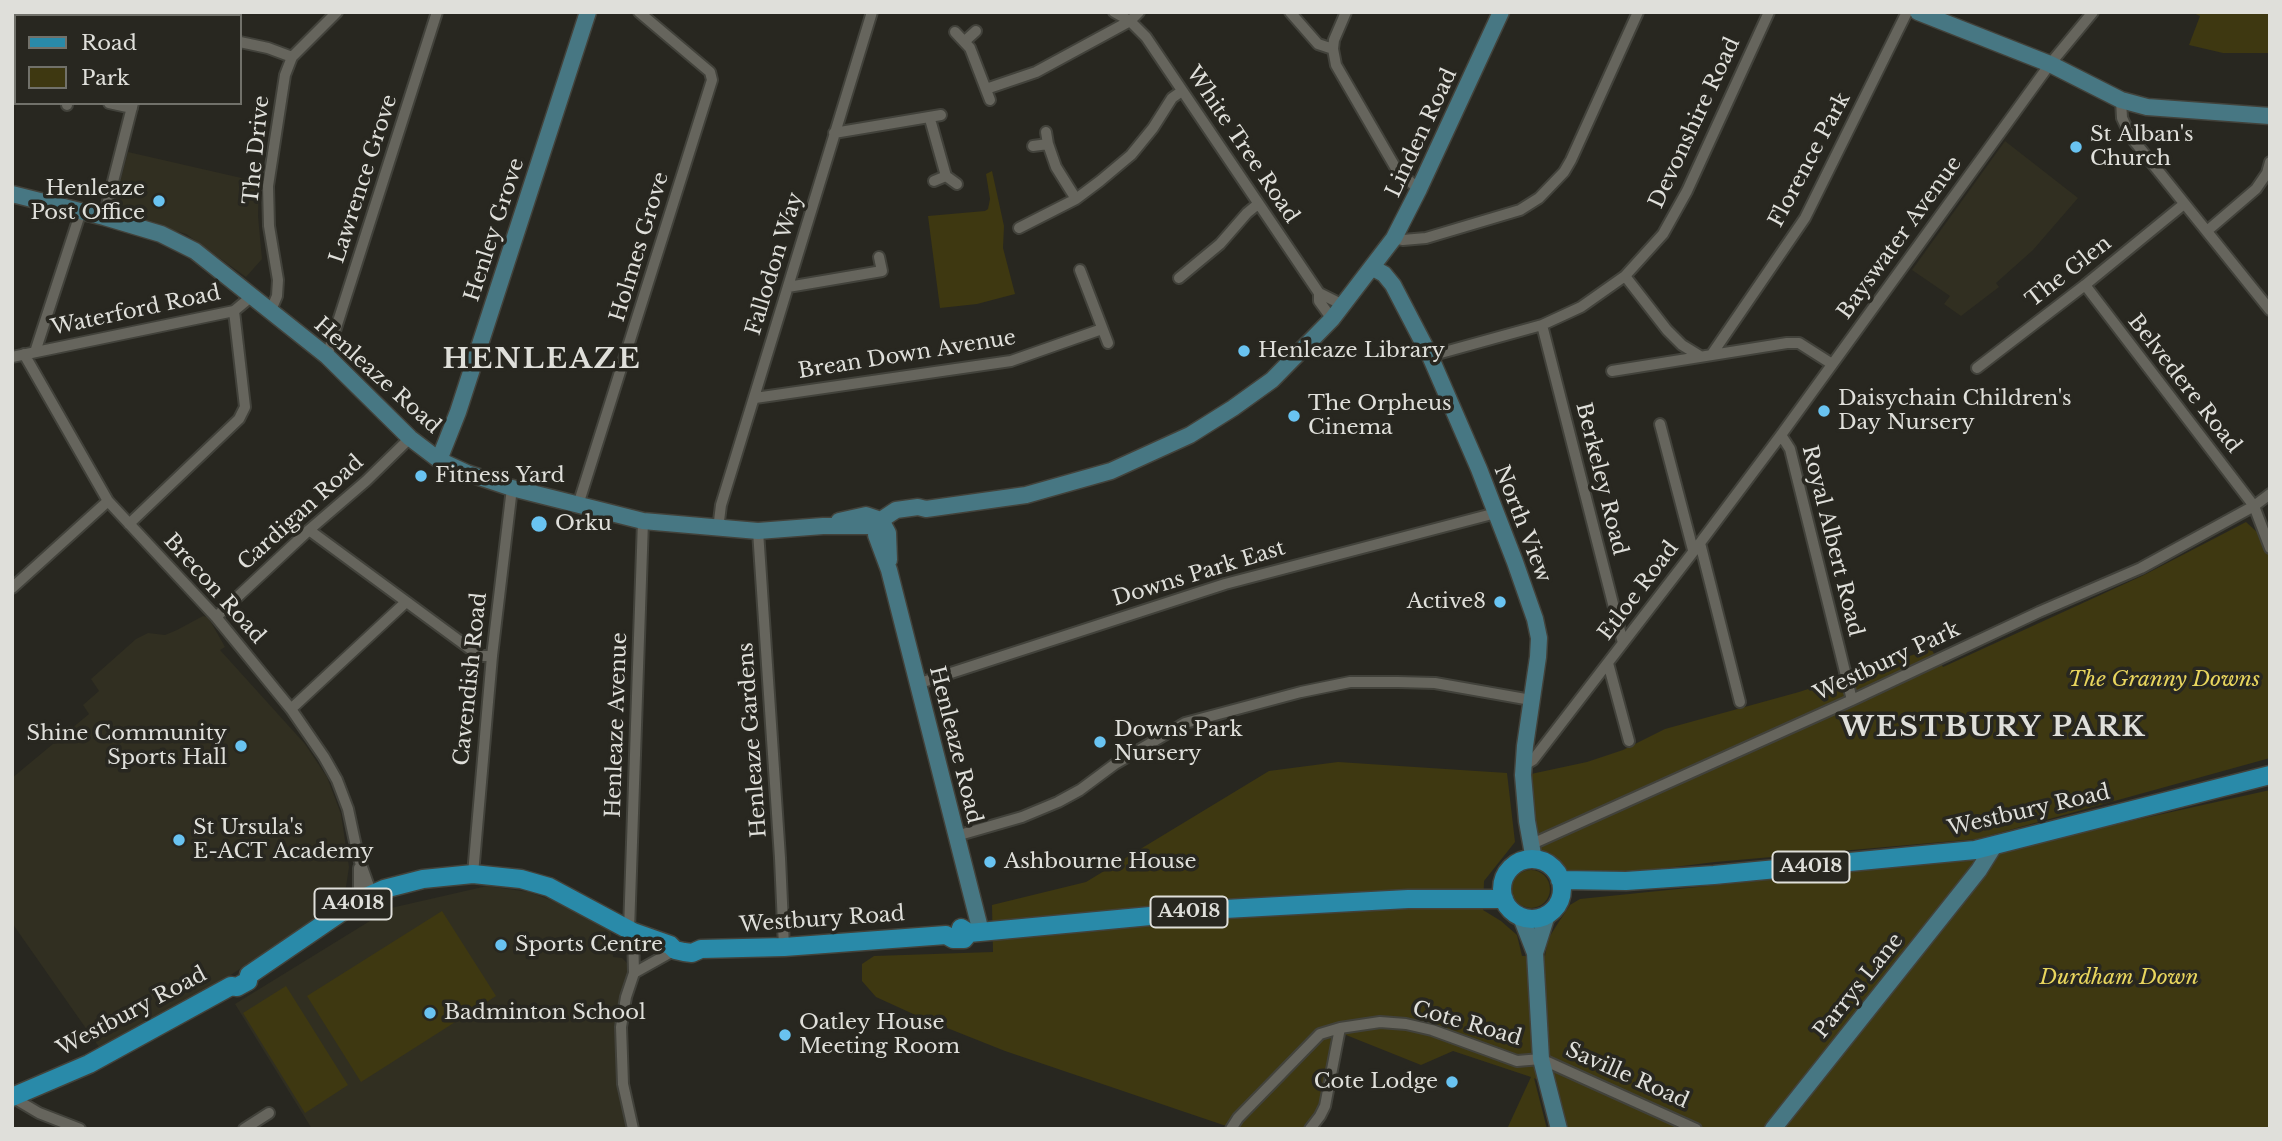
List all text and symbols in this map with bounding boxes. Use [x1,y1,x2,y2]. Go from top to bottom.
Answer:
legend [14,14,242,105]
text: Road [81,30,137,56]
street label: Devonshire Road [1644,34,1746,212]
street label: White Tree Road [1180,62,1304,228]
street label: Linden Road [1381,64,1463,202]
text: Park [81,65,130,91]
street label: Florence Park [1764,88,1856,232]
street label: Lawrence Grove [325,92,403,266]
street label: The Drive [239,94,275,206]
place label: St Alban's Church [2090,122,2194,172]
marker: St Alban's Church [2068,139,2084,155]
street label: Bayswater Avenue [1832,152,1968,324]
street label: Henley Grove [460,155,530,305]
street label: Holmes Grove [605,169,675,325]
place label: Henleaze Post Office [30,176,145,226]
street label: Fallodon Way [741,189,809,339]
marker: Henleaze Post Office [151,193,167,209]
street label: The Glen [2021,231,2117,313]
street label: Waterford Road [49,281,223,341]
street label: Belvedere Road [2122,310,2246,458]
street label: Henleaze Road [309,313,445,439]
street label: Brean Down Avenue [796,325,1018,385]
place label: Henleaze Library [1258,338,1445,364]
district label: HENLEAZE [443,343,641,377]
marker: Henleaze Library [1236,343,1252,359]
place label: Daisychain Children's Day Nursery [1838,386,2072,436]
place label: The Orpheus Cinema [1308,391,1452,441]
street label: Berkeley Road [1570,400,1632,558]
marker: Daisychain Children's Day Nursery [1816,403,1832,419]
marker: The Orpheus Cinema [1286,408,1302,424]
street label: Royal Albert Road [1796,443,1868,639]
street label: Cardigan Road [233,450,369,576]
street label: North View [1488,462,1556,586]
place label: Fitness Yard [435,463,565,489]
marker: Fitness Yard [413,468,429,484]
place label: Orku [555,511,612,537]
marker: Orku [529,514,549,534]
street label: Brecon Road [158,529,270,649]
street label: Downs Park East [1110,536,1288,612]
street label: Etloe Road [1594,536,1684,646]
place label: Active8 [1407,589,1486,615]
street label: Cavendish Road [449,591,493,767]
marker: Active8 [1492,594,1508,610]
street label: Westbury Park [1810,617,1964,707]
street label: Henleaze Avenue [601,632,633,818]
street label: Henleaze Gardens [734,642,772,838]
street label: Henleaze Road [923,664,987,826]
park label: The Granny Downs [2068,667,2260,693]
district label: WESTBURY PARK [1841,711,2145,745]
place label: Downs Park Nursery [1114,717,1243,767]
place label: Shine Community Sports Hall [27,721,227,771]
marker: Downs Park Nursery [1092,734,1108,750]
marker: Shine Community Sports Hall [233,738,249,754]
street label: Westbury Road [1945,780,2113,842]
place label: St Ursula's E-ACT Academy [193,815,374,865]
marker: St Ursula's E-ACT Academy [171,832,187,848]
place label: Ashbourne House [1004,849,1197,875]
road number: A4018 [1772,852,1850,882]
marker: Ashbourne House [982,854,998,870]
road number: A4018 [314,888,392,920]
road number: A4018 [1150,896,1228,928]
street label: Westbury Road [738,902,906,938]
street label: Parrys Lane [1809,928,1909,1044]
place label: Sports Centre [515,932,663,958]
marker: Sports Centre [493,937,509,953]
street label: Westbury Road [53,962,211,1062]
park label: Durdham Down [2039,965,2199,991]
street label: Cote Road [1409,996,1525,1052]
place label: Badminton School [444,1000,646,1026]
marker: Badminton School [422,1005,438,1021]
place label: Oatley House Meeting Room [799,1010,960,1060]
marker: Oatley House Meeting Room [777,1027,793,1043]
street label: Saville Road [1561,1038,1693,1114]
place label: Cote Lodge [1314,1069,1438,1095]
marker: Cote Lodge [1444,1074,1460,1090]

